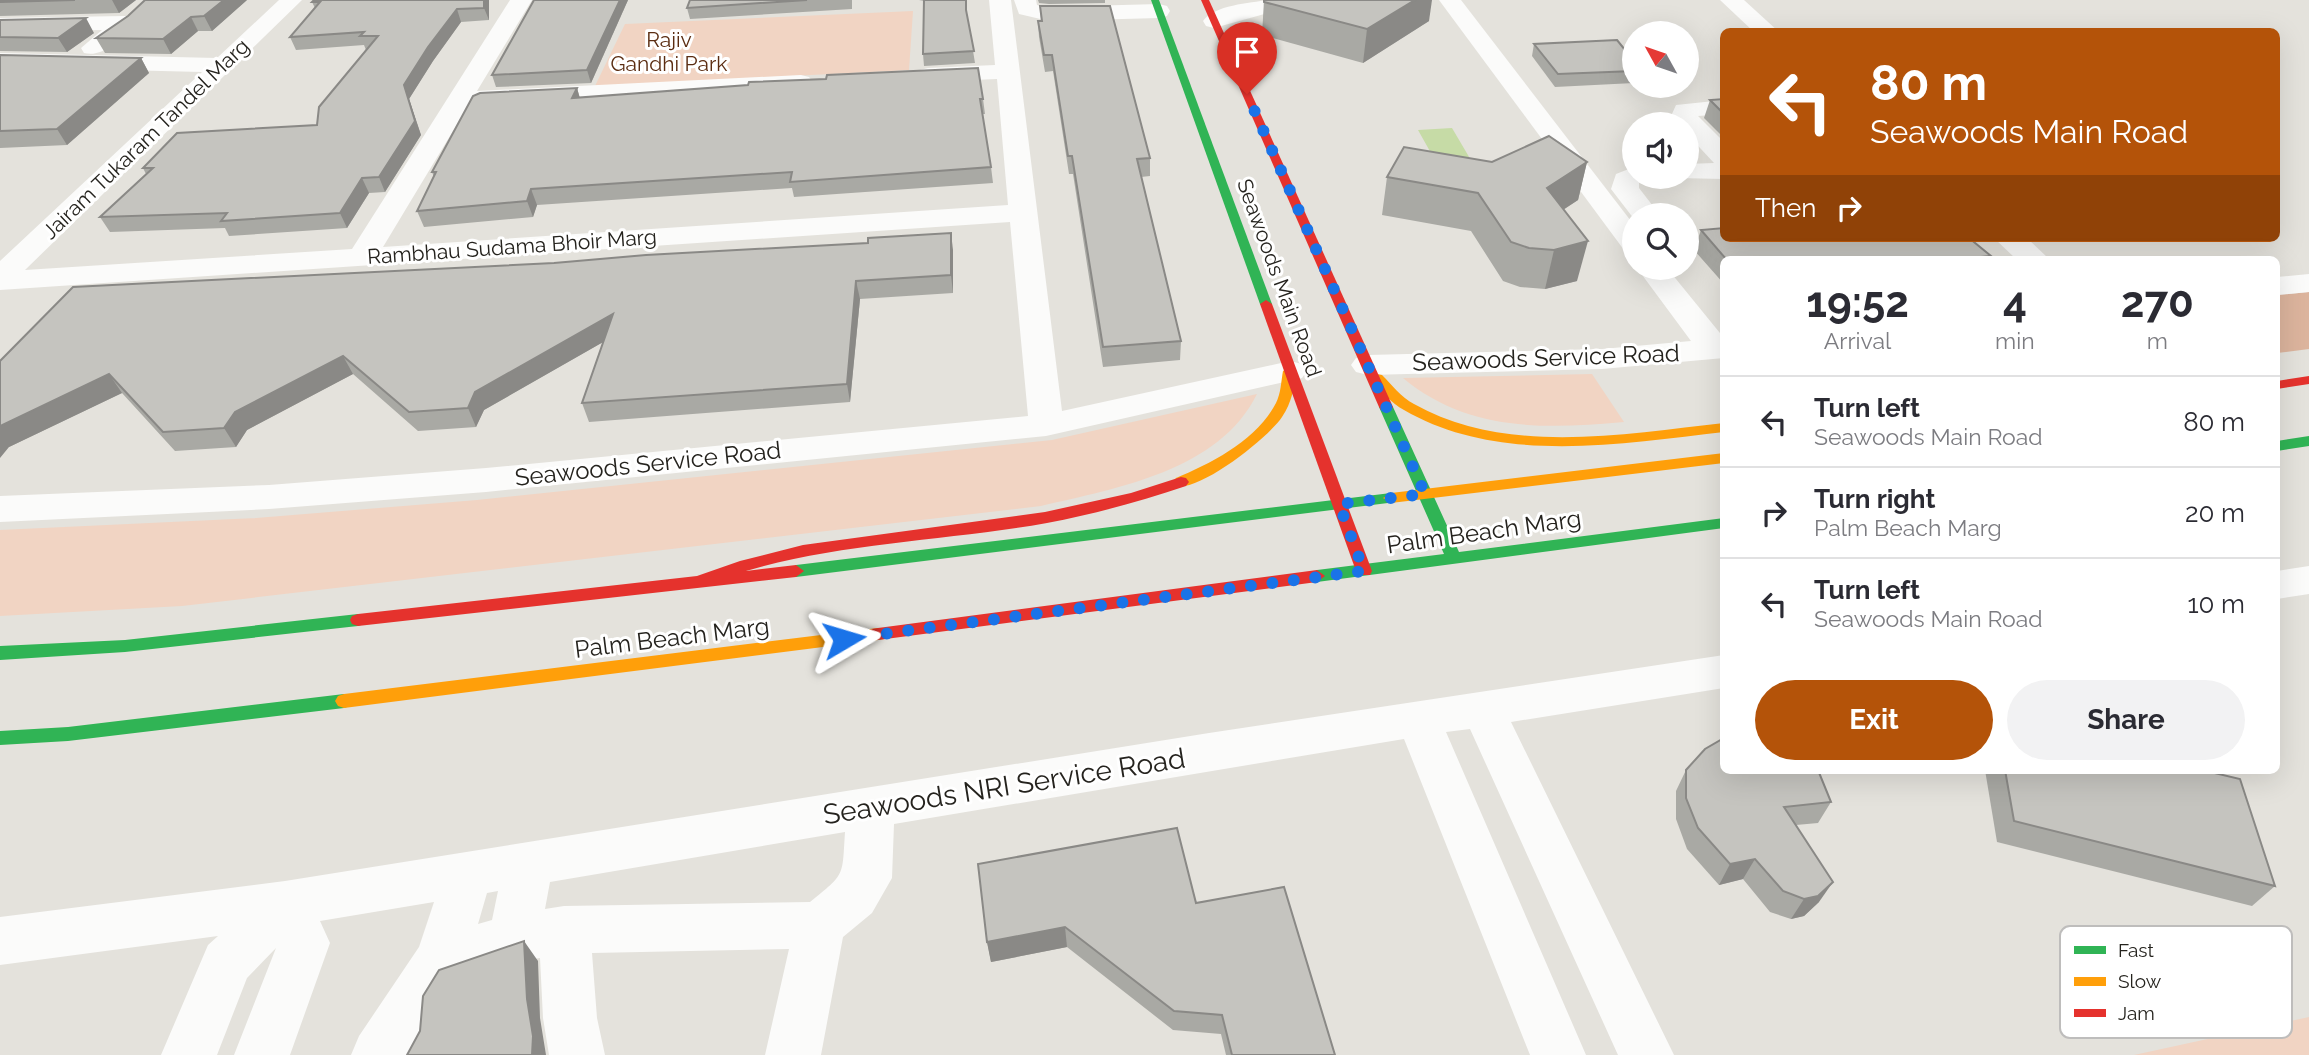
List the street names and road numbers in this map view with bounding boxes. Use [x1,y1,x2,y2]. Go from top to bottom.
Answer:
street label: Jairam Tukaram Tandel Marg [37,33,254,244]
street label: Seawoods Main Road [1232,175,1327,380]
street label: Rambhau Sudama Bhoir Marg [366,224,657,269]
street label: Seawoods Service Road [1412,338,1680,377]
street label: Seawoods Service Road [513,435,783,492]
street label: Palm Beach Marg [1385,504,1583,559]
street label: Palm Beach Marg [573,611,771,664]
street label: Seawoods NRI Service Road [821,742,1187,831]

